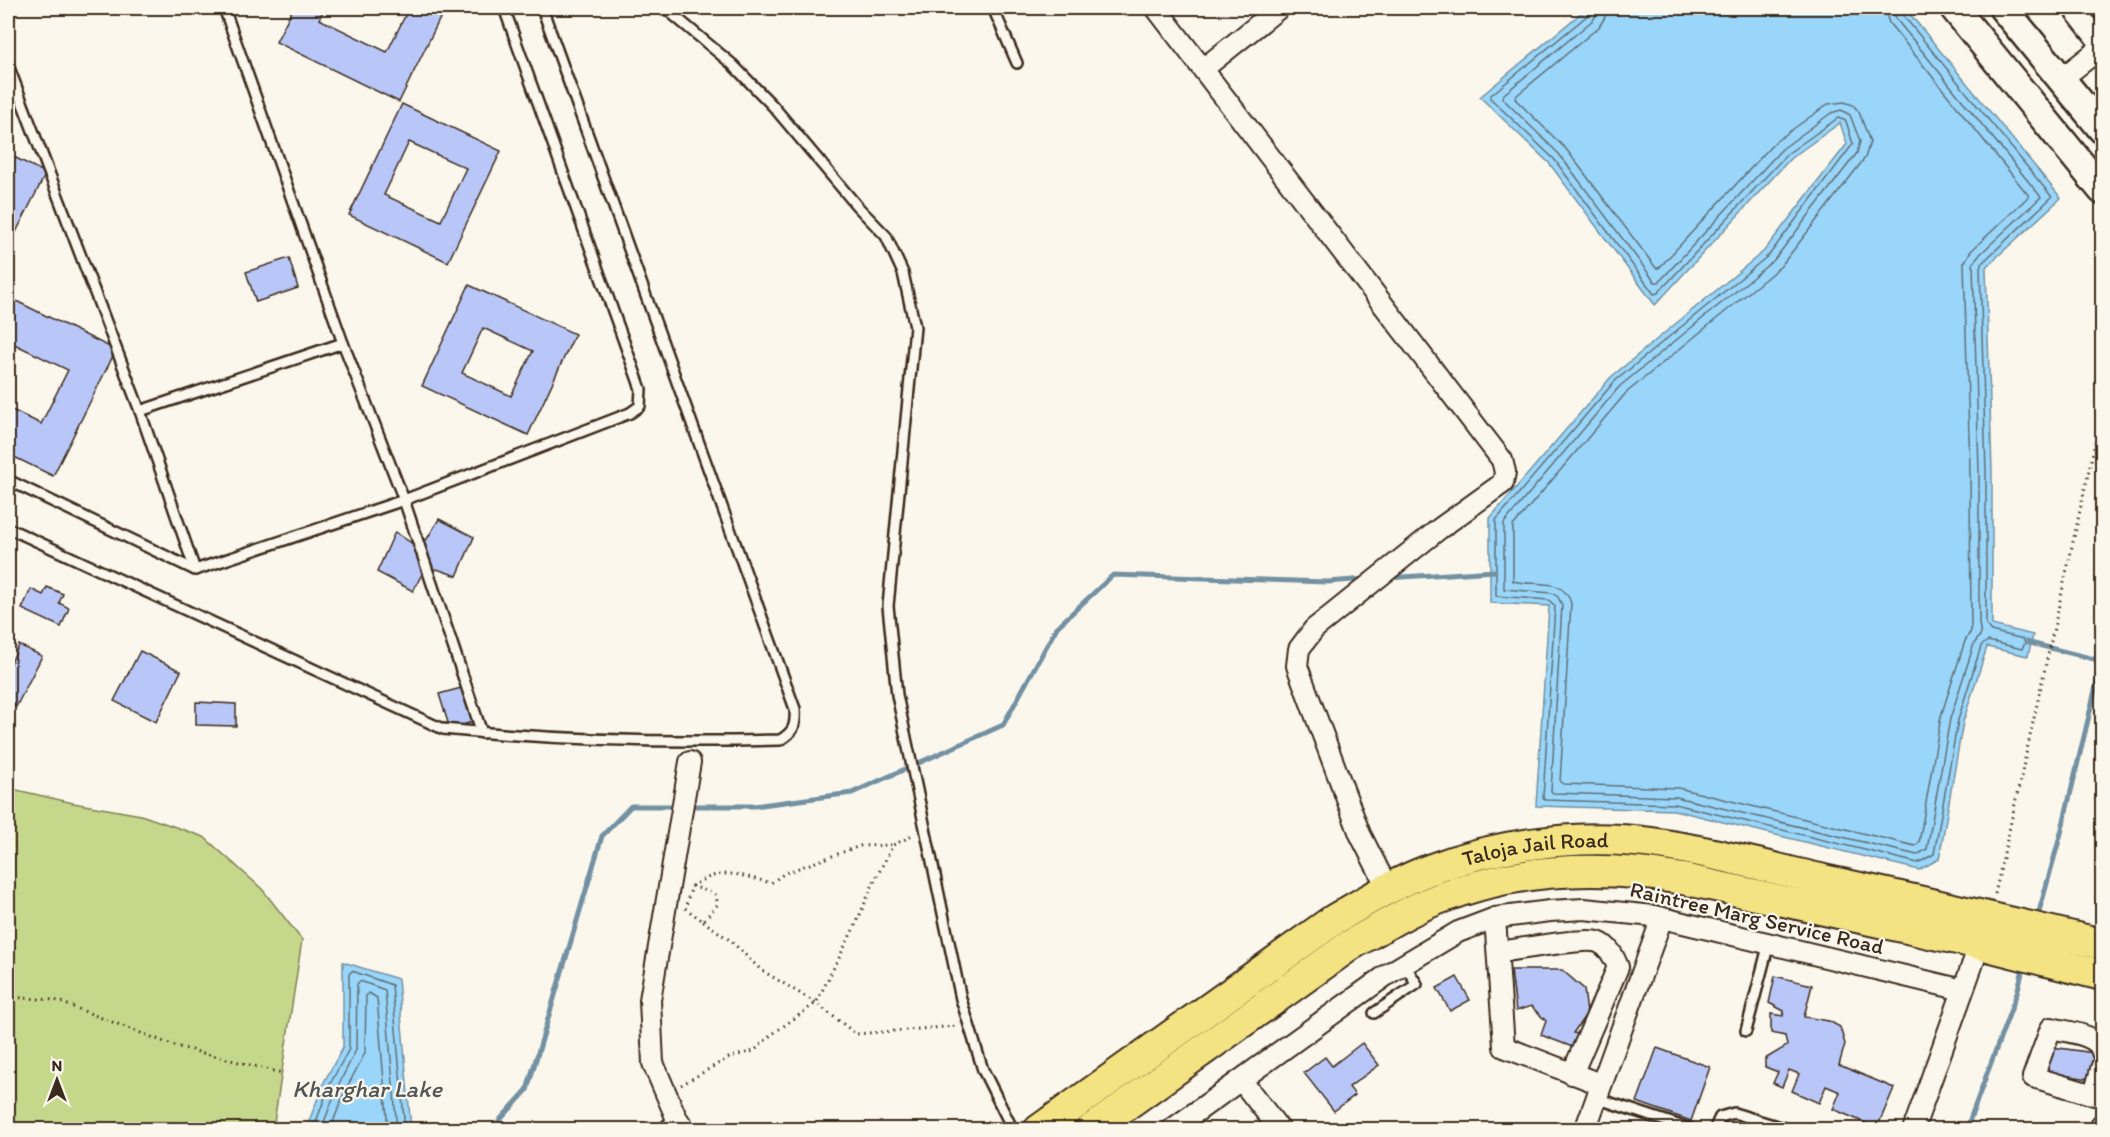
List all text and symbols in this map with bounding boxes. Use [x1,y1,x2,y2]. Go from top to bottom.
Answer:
street label: Taloja Jail Road [1459,826,1609,872]
street label: Raintree Marg Service Road [1627,876,1887,960]
north arrow [27,1050,87,1110]
text: N [52,1056,62,1075]
water label: Kharghar Lake [292,1074,443,1103]

